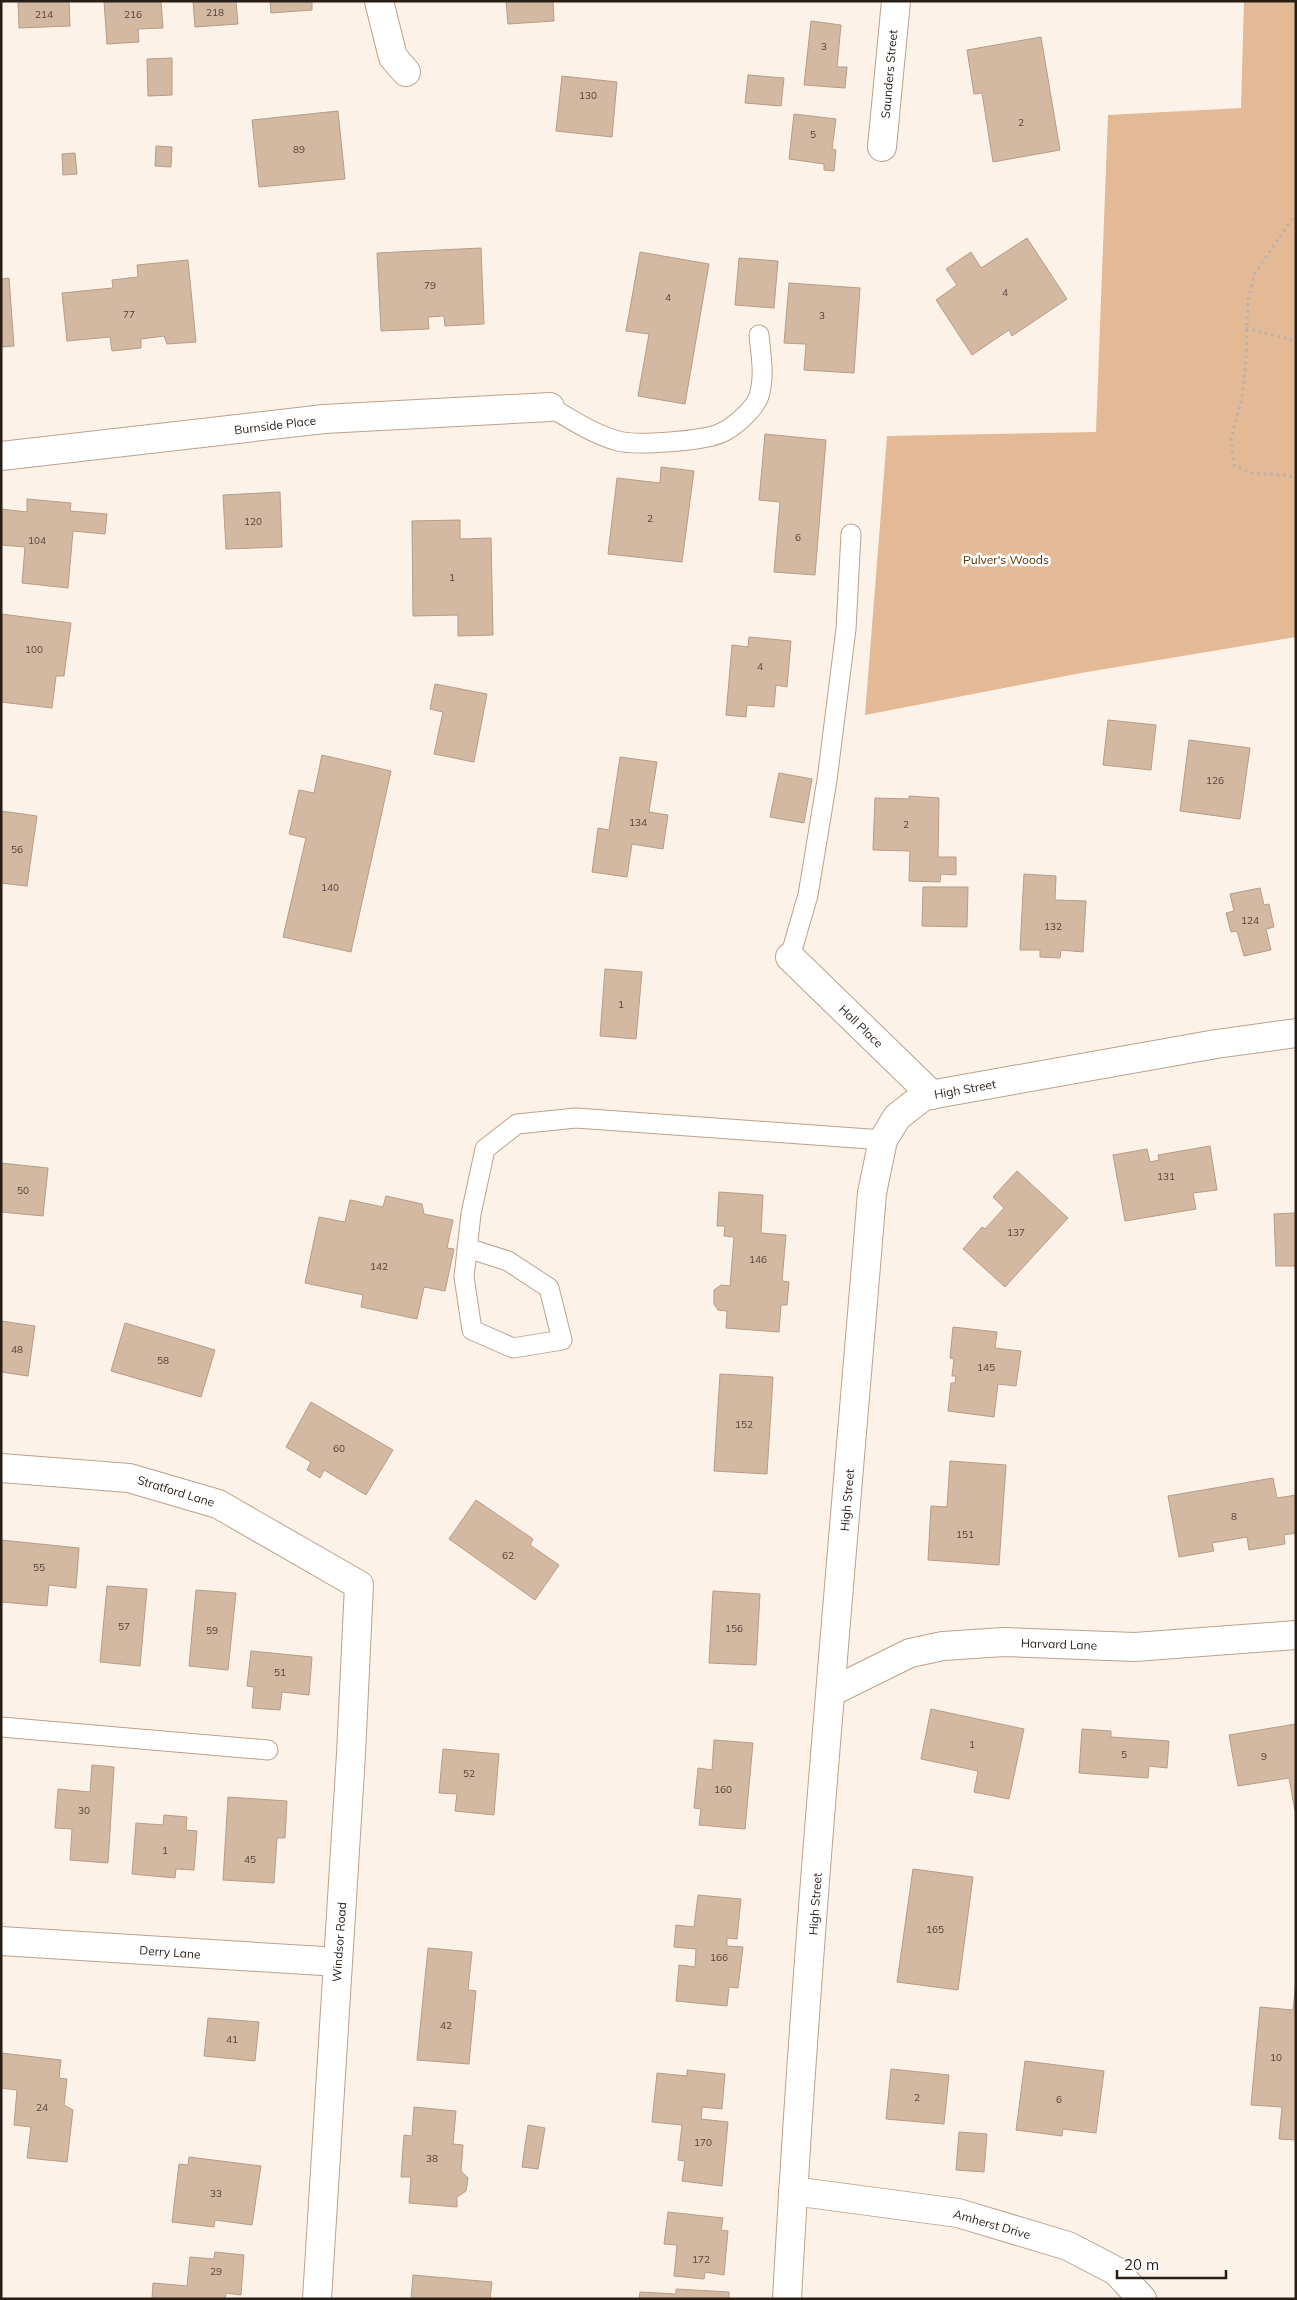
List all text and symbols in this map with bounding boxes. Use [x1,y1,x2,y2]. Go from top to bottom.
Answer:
house number: 218 [206,6,224,19]
house number: 214 [35,8,53,21]
house number: 216 [124,8,142,21]
street label: Saunders Street [878,29,900,119]
house number: 3 [821,40,827,53]
house number: 130 [579,89,597,102]
house number: 2 [1018,116,1024,129]
house number: 5 [810,128,816,141]
house number: 89 [293,143,305,156]
house number: 79 [424,279,436,292]
house number: 4 [1002,286,1008,299]
house number: 4 [665,291,671,304]
house number: 77 [123,308,135,321]
house number: 3 [819,309,825,322]
street label: Burnside Place [233,413,317,437]
house number: 2 [647,512,653,525]
house number: 120 [244,515,262,528]
house number: 6 [795,531,801,544]
house number: 104 [28,534,46,547]
park label: Pulver's Woods [963,552,1049,567]
house number: 1 [449,571,455,584]
house number: 100 [25,643,43,656]
house number: 4 [757,660,763,673]
house number: 126 [1206,774,1224,787]
house number: 134 [629,816,647,829]
house number: 2 [903,818,909,831]
house number: 56 [11,843,23,856]
house number: 140 [321,881,339,894]
house number: 124 [1241,914,1259,927]
house number: 132 [1044,920,1062,933]
house number: 1 [618,998,624,1011]
street label: Hall Place [836,1001,886,1051]
street label: High Street [933,1076,997,1102]
house number: 131 [1157,1170,1175,1183]
house number: 50 [17,1184,29,1197]
house number: 137 [1007,1226,1025,1239]
house number: 146 [749,1253,767,1266]
house number: 142 [370,1260,388,1273]
house number: 48 [11,1343,23,1356]
house number: 58 [157,1354,169,1367]
house number: 145 [977,1361,995,1374]
house number: 152 [735,1418,753,1431]
house number: 60 [333,1442,345,1455]
street label: High Street [837,1468,857,1532]
street label: Stratford Lane [136,1472,216,1510]
house number: 8 [1231,1510,1237,1523]
house number: 151 [956,1528,974,1541]
house number: 62 [502,1549,514,1562]
house number: 55 [33,1561,45,1574]
house number: 57 [118,1620,130,1633]
house number: 156 [725,1622,743,1635]
house number: 59 [206,1624,218,1637]
street label: Harvard Lane [1021,1635,1097,1653]
house number: 51 [274,1666,286,1679]
house number: 1 [969,1738,975,1751]
house number: 5 [1121,1748,1127,1761]
house number: 9 [1261,1750,1267,1763]
house number: 52 [463,1767,475,1780]
house number: 160 [714,1783,732,1796]
house number: 30 [78,1804,90,1817]
house number: 1 [162,1844,168,1857]
house number: 45 [244,1853,256,1866]
street label: High Street [805,1872,825,1936]
street label: Windsor Road [329,1901,349,1983]
house number: 165 [926,1923,944,1936]
street label: Derry Lane [139,1942,201,1962]
house number: 166 [710,1951,728,1964]
house number: 42 [440,2019,452,2032]
house number: 41 [226,2033,238,2046]
house number: 10 [1270,2051,1282,2064]
house number: 2 [914,2091,920,2104]
house number: 6 [1056,2093,1062,2106]
house number: 24 [36,2101,48,2114]
house number: 170 [694,2136,712,2149]
house number: 38 [426,2152,438,2165]
house number: 33 [210,2187,222,2200]
street label: Amherst Drive [952,2206,1032,2242]
scale bar [1117,2248,1226,2280]
house number: 172 [692,2253,710,2266]
text: 20 m [1124,2255,1159,2274]
house number: 29 [210,2265,222,2278]

